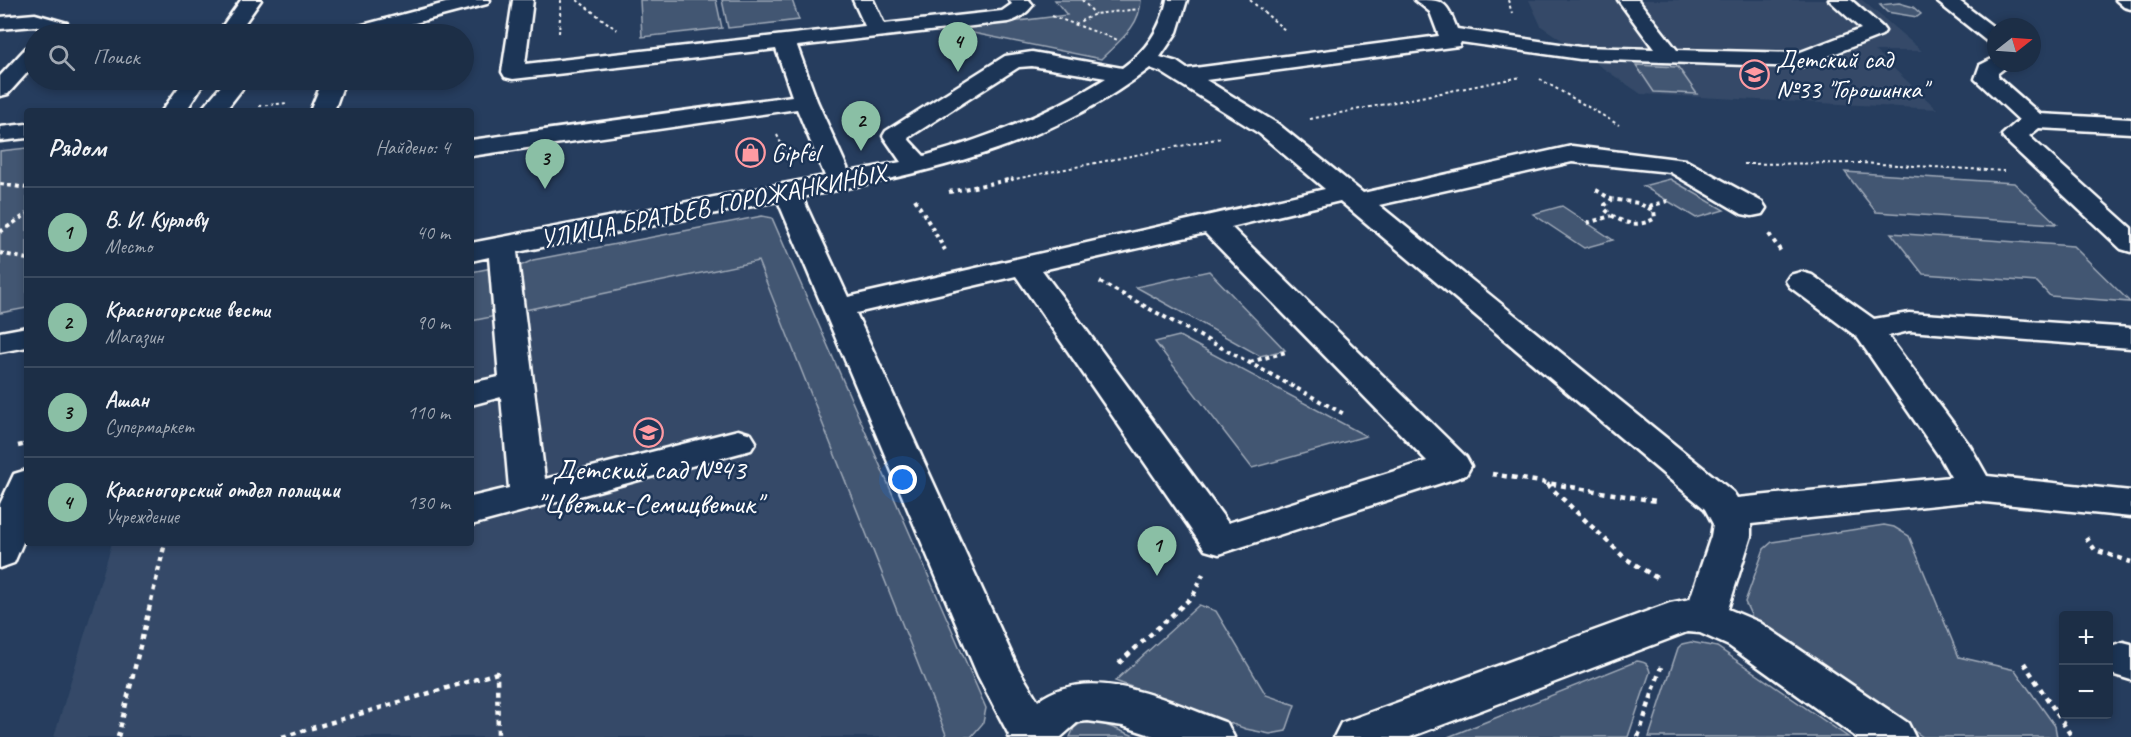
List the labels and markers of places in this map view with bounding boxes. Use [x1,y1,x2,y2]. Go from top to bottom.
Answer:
pin: 4 [938,22,978,72]
place label: Детский сад №33 "Горошинка" [1776,43,1932,106]
school or university icon: Детский сад №33 "Горошинка" [1739,58,1771,90]
pin: 2 [842,102,880,151]
shop icon: Gipfel [734,136,766,168]
place label: Gipfel [771,136,824,169]
pin: 3 [526,140,564,189]
school or university icon: Детский сад №43 "Цветик-Семицветик" [633,416,665,448]
place label: Детский сад №43 "Цветик-Семицветик" [536,450,768,522]
pin: 1 [1138,526,1176,576]

